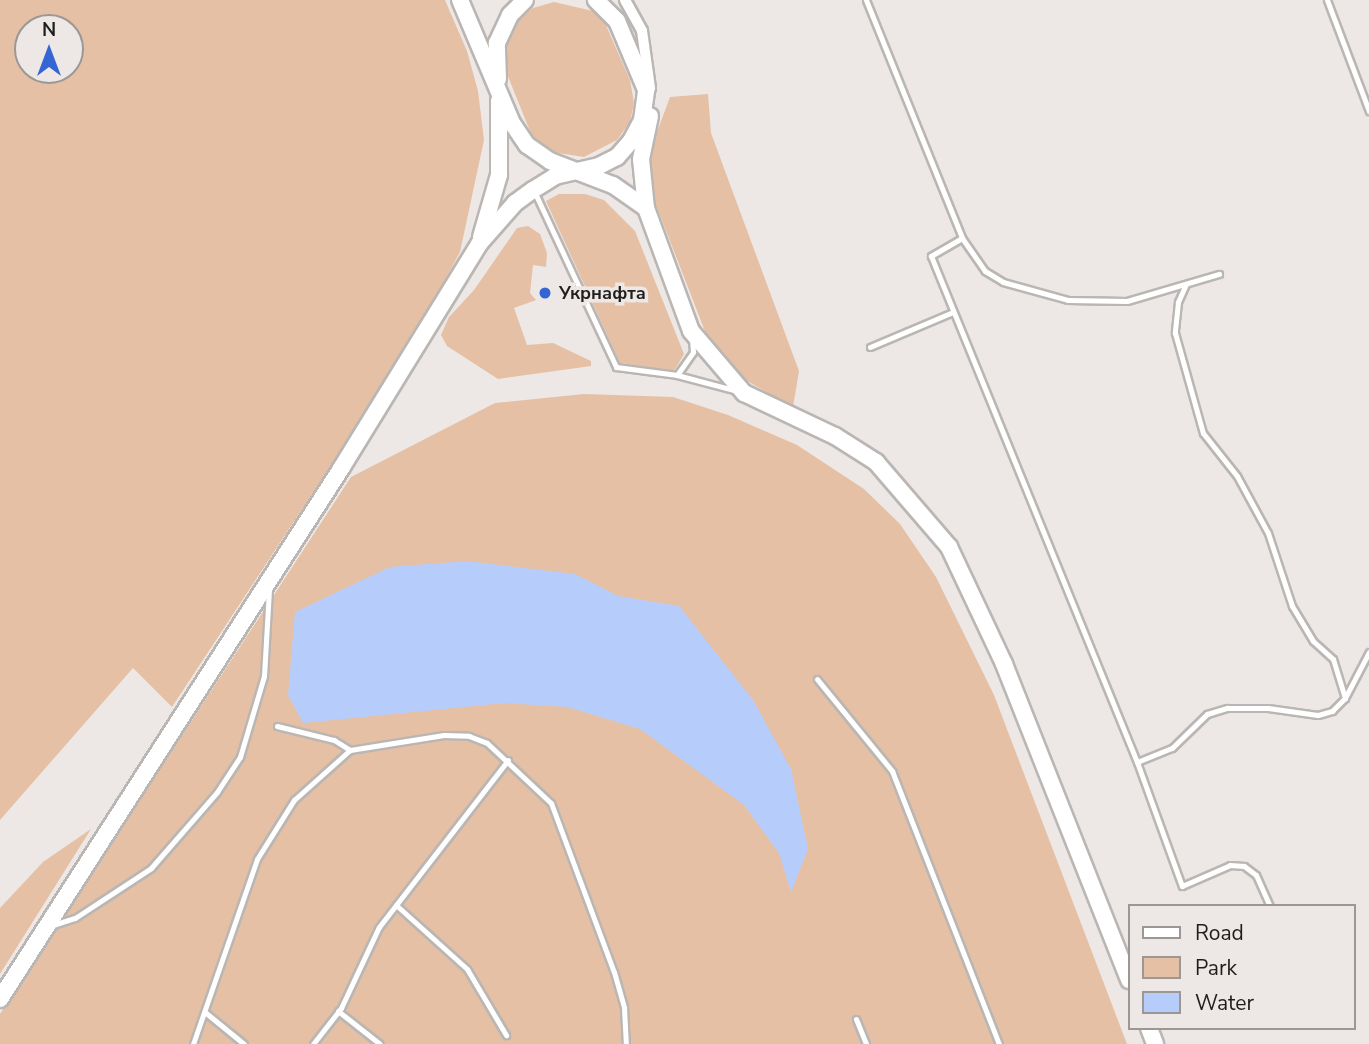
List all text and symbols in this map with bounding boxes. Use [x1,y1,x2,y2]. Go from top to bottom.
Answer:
north arrow [14,14,84,84]
text: N [42,17,56,43]
place label: Укрнафта [559,282,646,304]
marker: Укрнафта [537,285,553,301]
legend [1128,904,1355,1030]
text: Road [1195,919,1244,947]
text: Park [1195,954,1237,982]
text: Water [1195,989,1254,1017]

